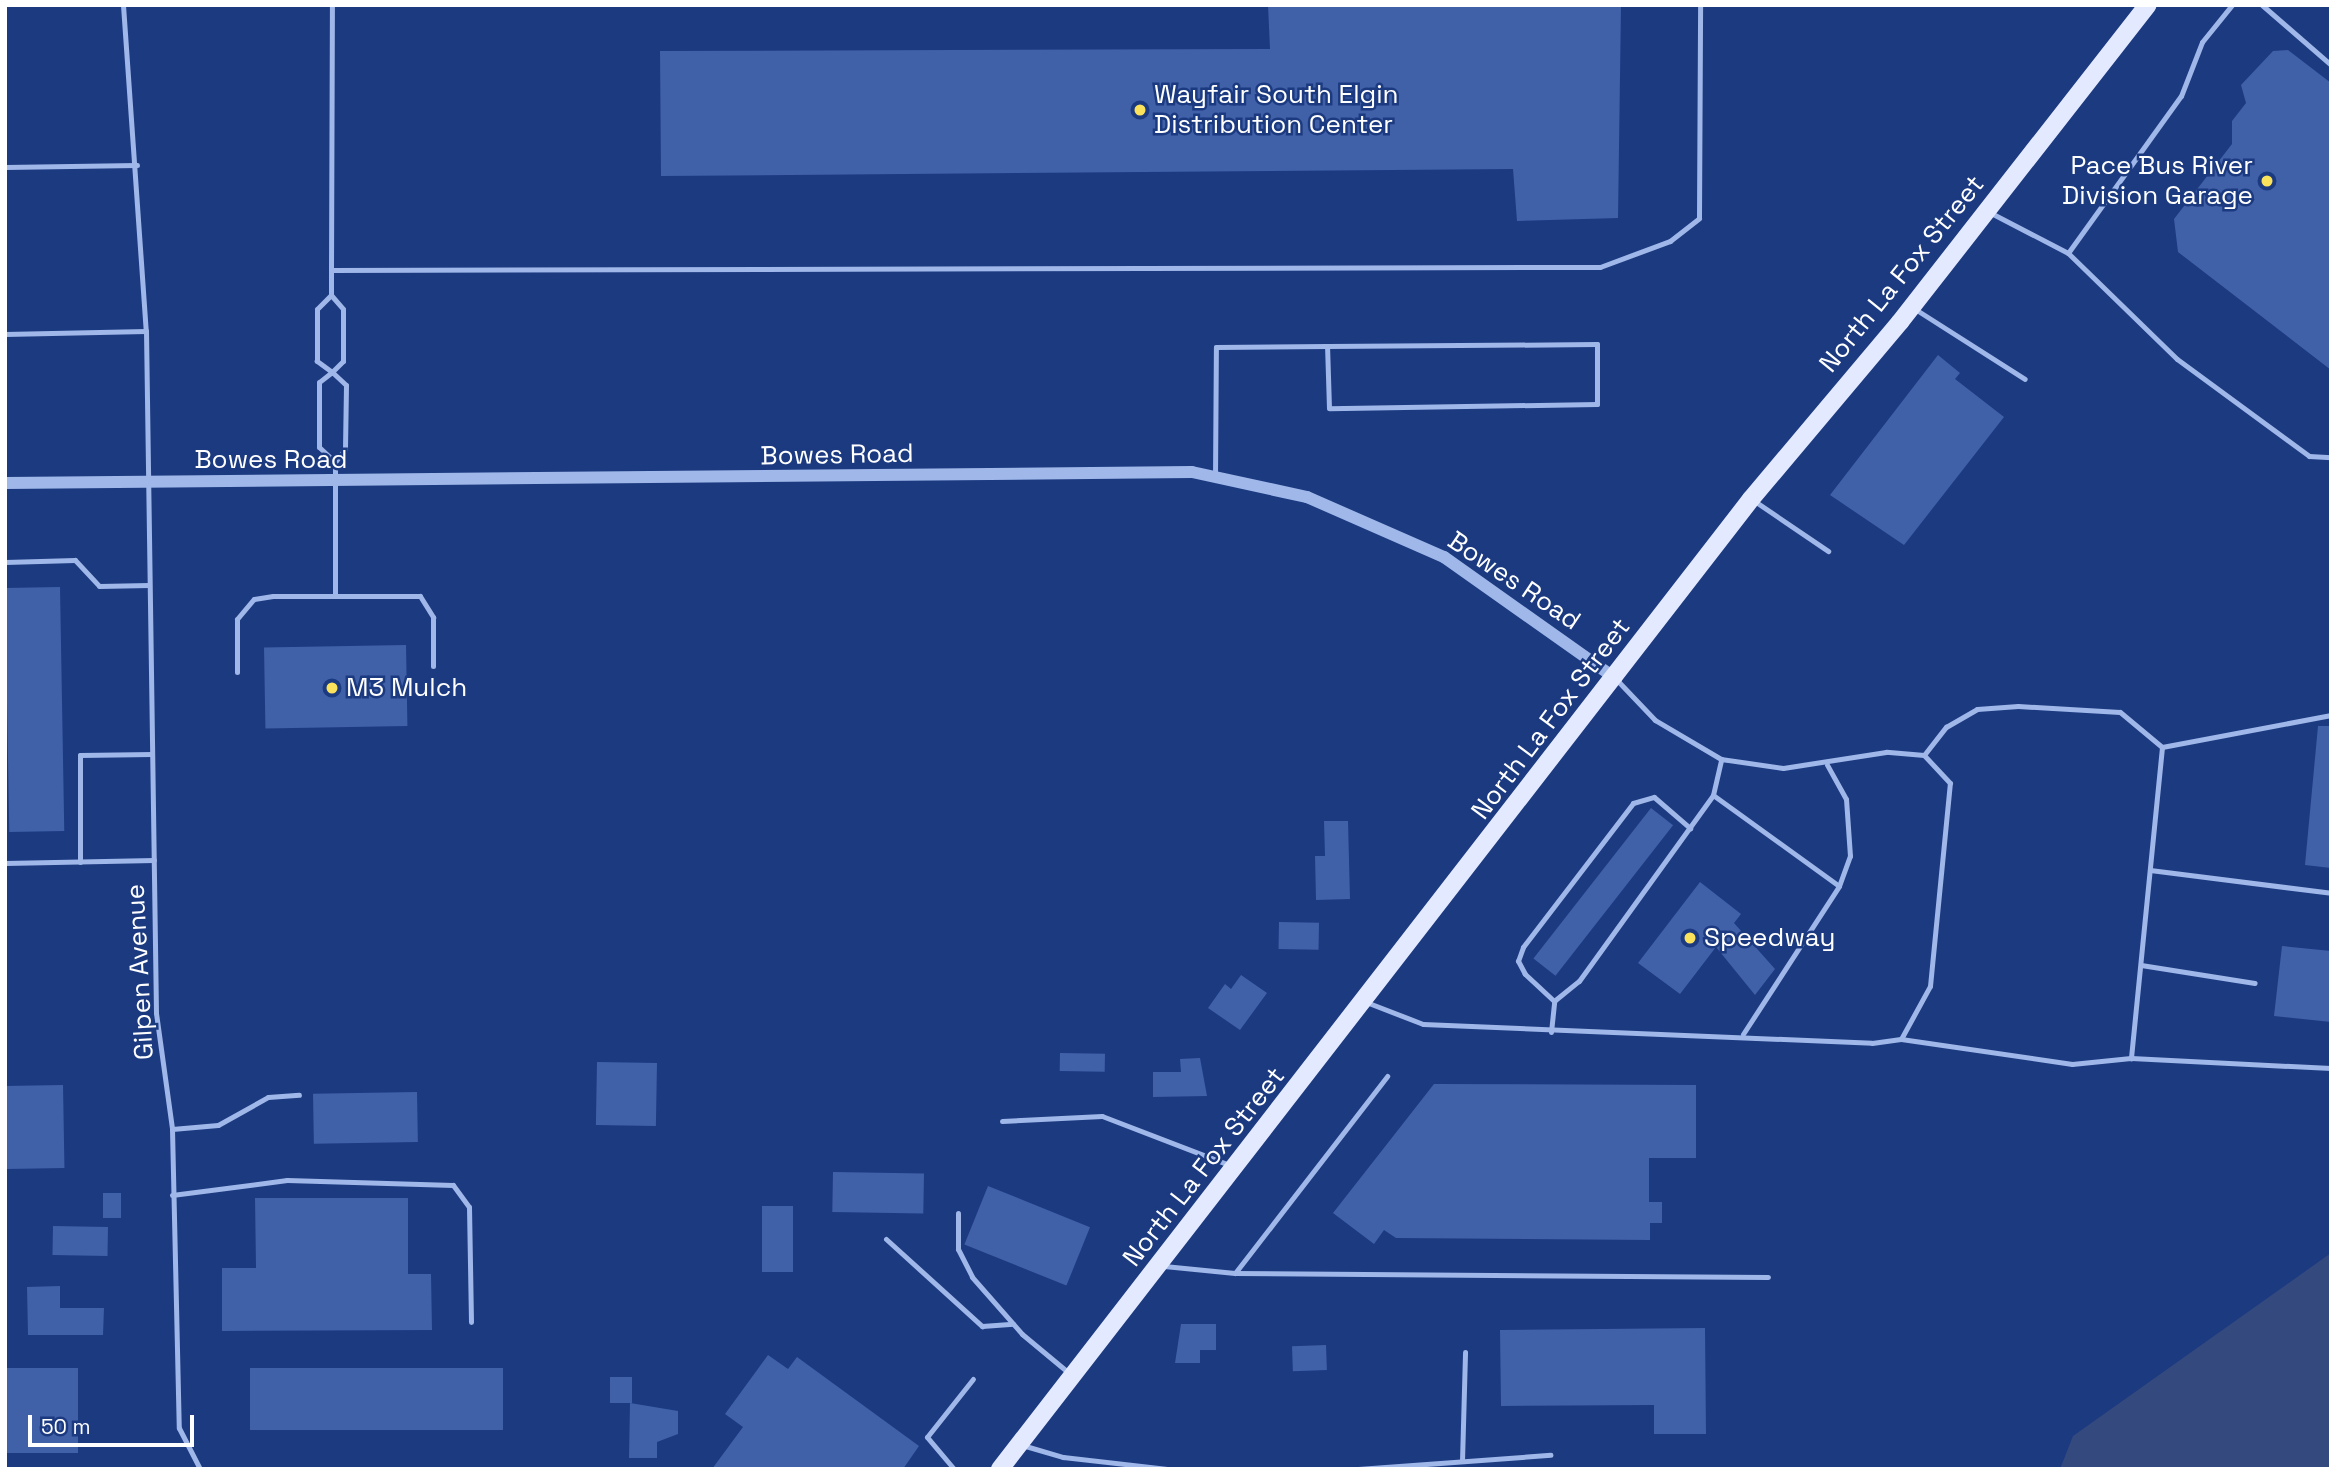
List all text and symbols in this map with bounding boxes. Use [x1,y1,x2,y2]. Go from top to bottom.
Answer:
place label: Wayfair South Elgin Distribution Center [1154,79,1399,140]
marker: Wayfair South Elgin Distribution Center [1132,102,1148,118]
place label: Pace Bus River Division Garage [2062,150,2253,212]
street label: North La Fox Street [1813,169,1991,379]
marker: Pace Bus River Division Garage [2259,173,2275,189]
street label: Bowes Road [760,438,914,472]
street label: Bowes Road [194,444,348,476]
street label: Bowes Road [1442,525,1586,637]
street label: North La Fox Street [1465,612,1637,826]
place label: M3 Mulch [346,672,467,704]
marker: M3 Mulch [324,680,340,696]
street label: Gilpen Avenue [120,883,160,1061]
place label: Speedway [1704,922,1835,954]
marker: Speedway [1682,930,1698,946]
street label: North La Fox Street [1117,1061,1291,1273]
scale bar [32,1400,198,1444]
text: 50 m [41,1413,91,1440]

